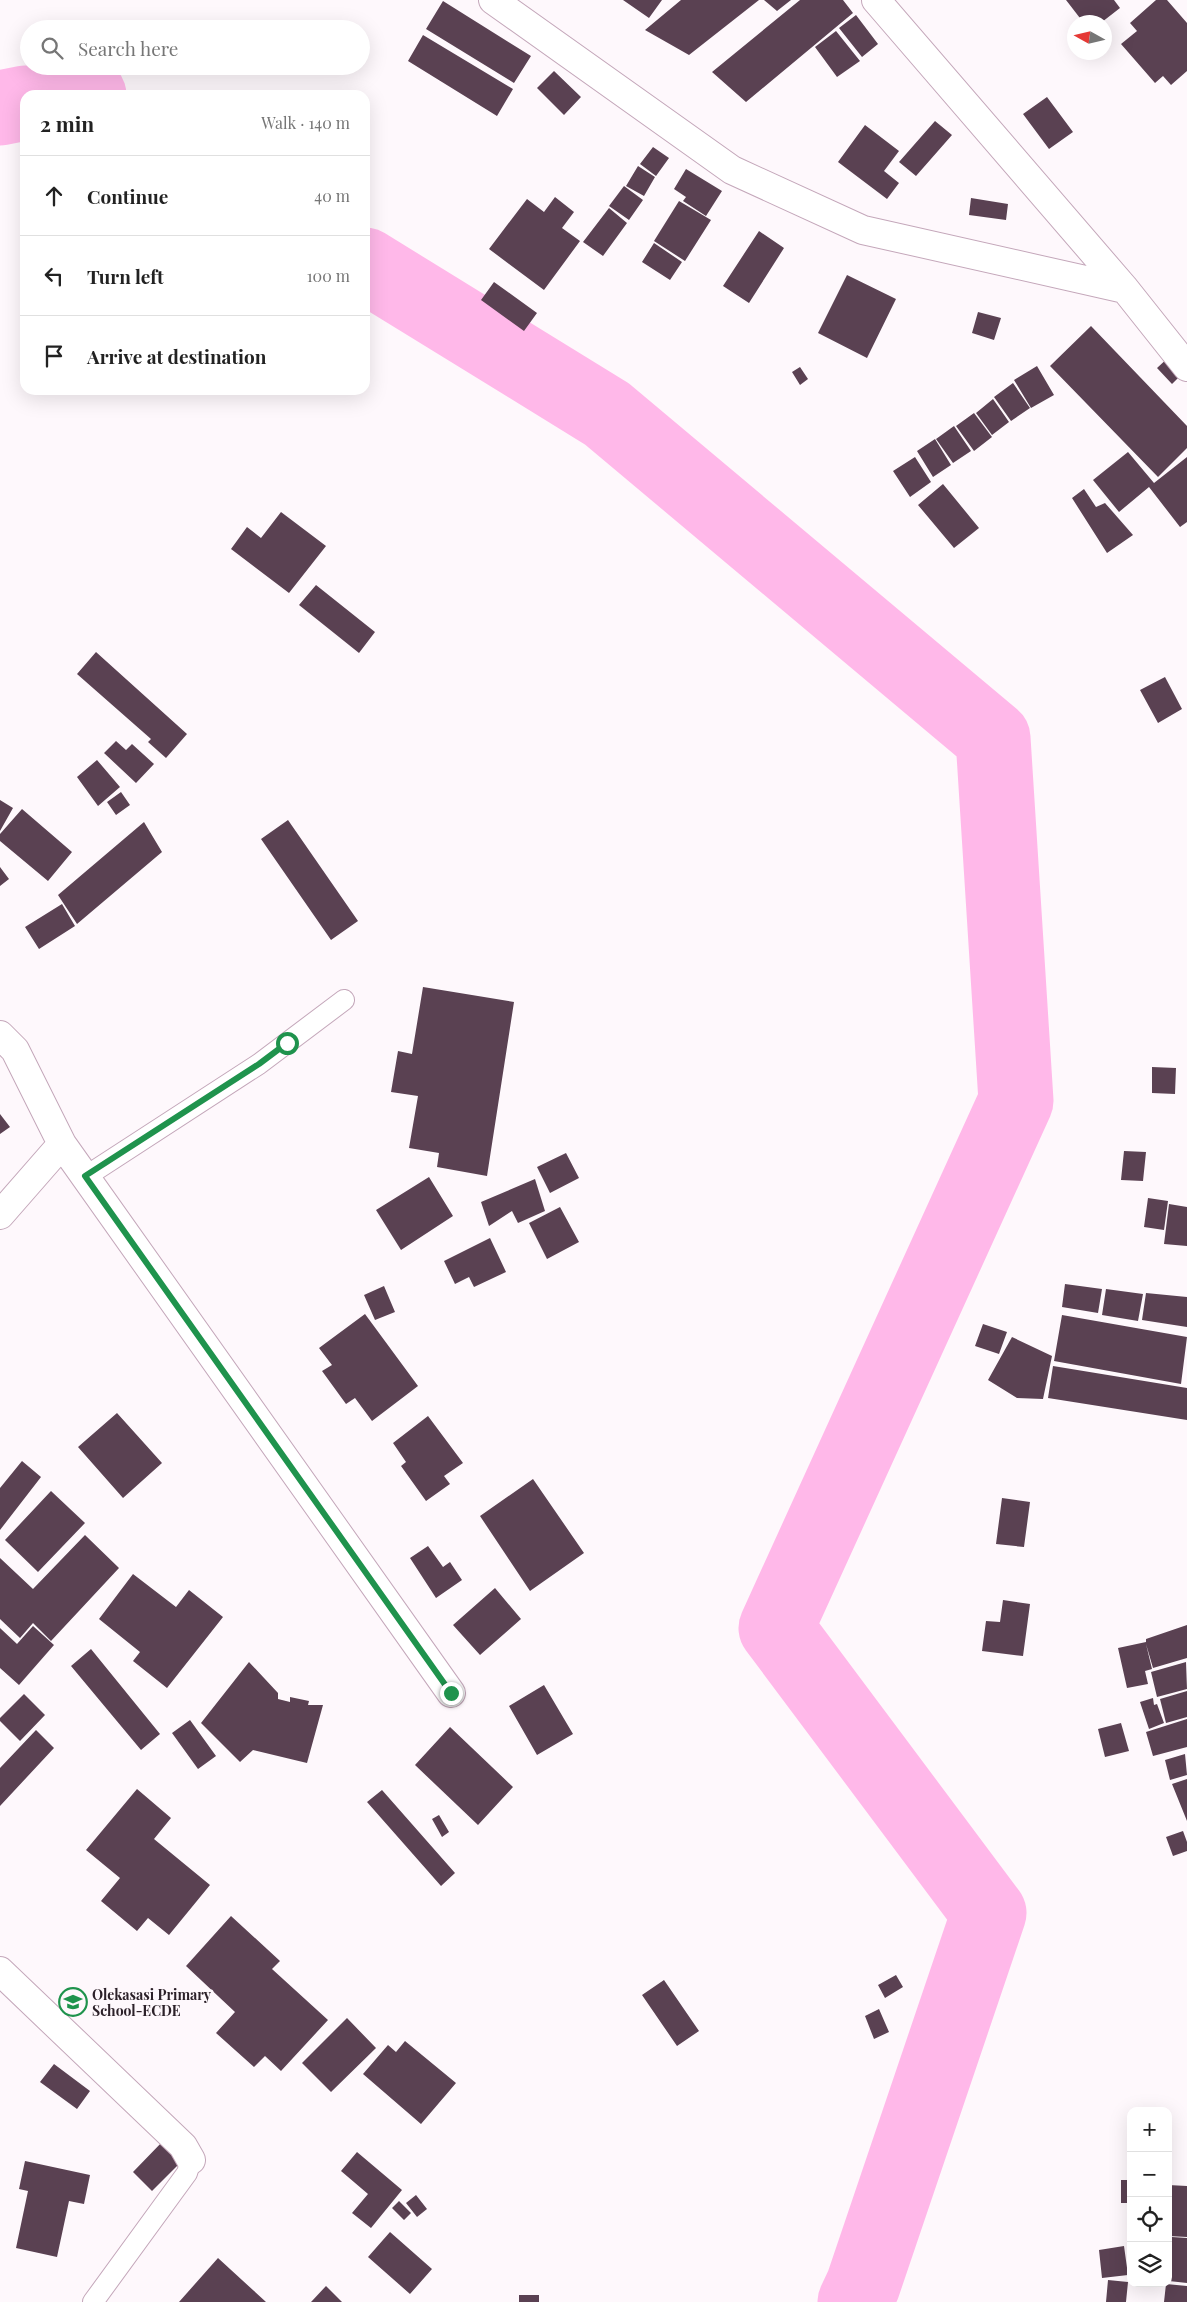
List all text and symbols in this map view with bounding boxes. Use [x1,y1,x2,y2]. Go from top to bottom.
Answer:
north arrow [1067,15,1112,60]
search box [20,20,370,75]
icon: search [38,34,66,62]
text: Search here [78,35,178,61]
text: 2 min [40,109,94,137]
text: Walk · 140 m [261,112,350,133]
icon: ahead [40,182,68,210]
text: Continue [87,183,168,209]
text: 40 m [314,185,350,206]
icon: left [40,262,68,290]
text: Turn left [87,263,164,289]
text: 100 m [307,265,350,286]
icon: arrive [40,342,68,370]
text: Arrive at destination [87,343,267,369]
route start [276,1032,299,1055]
route end [440,1682,463,1705]
place label: Olekasasi Primary School-ECDE [92,1985,212,2020]
school or university icon: Olekasasi Primary School-ECDE [58,1987,88,2017]
map controls [1127,2107,1172,2287]
button: + [1127,2107,1172,2152]
button: − [1127,2152,1172,2197]
button: locate [1127,2197,1172,2242]
button: layers [1127,2242,1172,2287]

